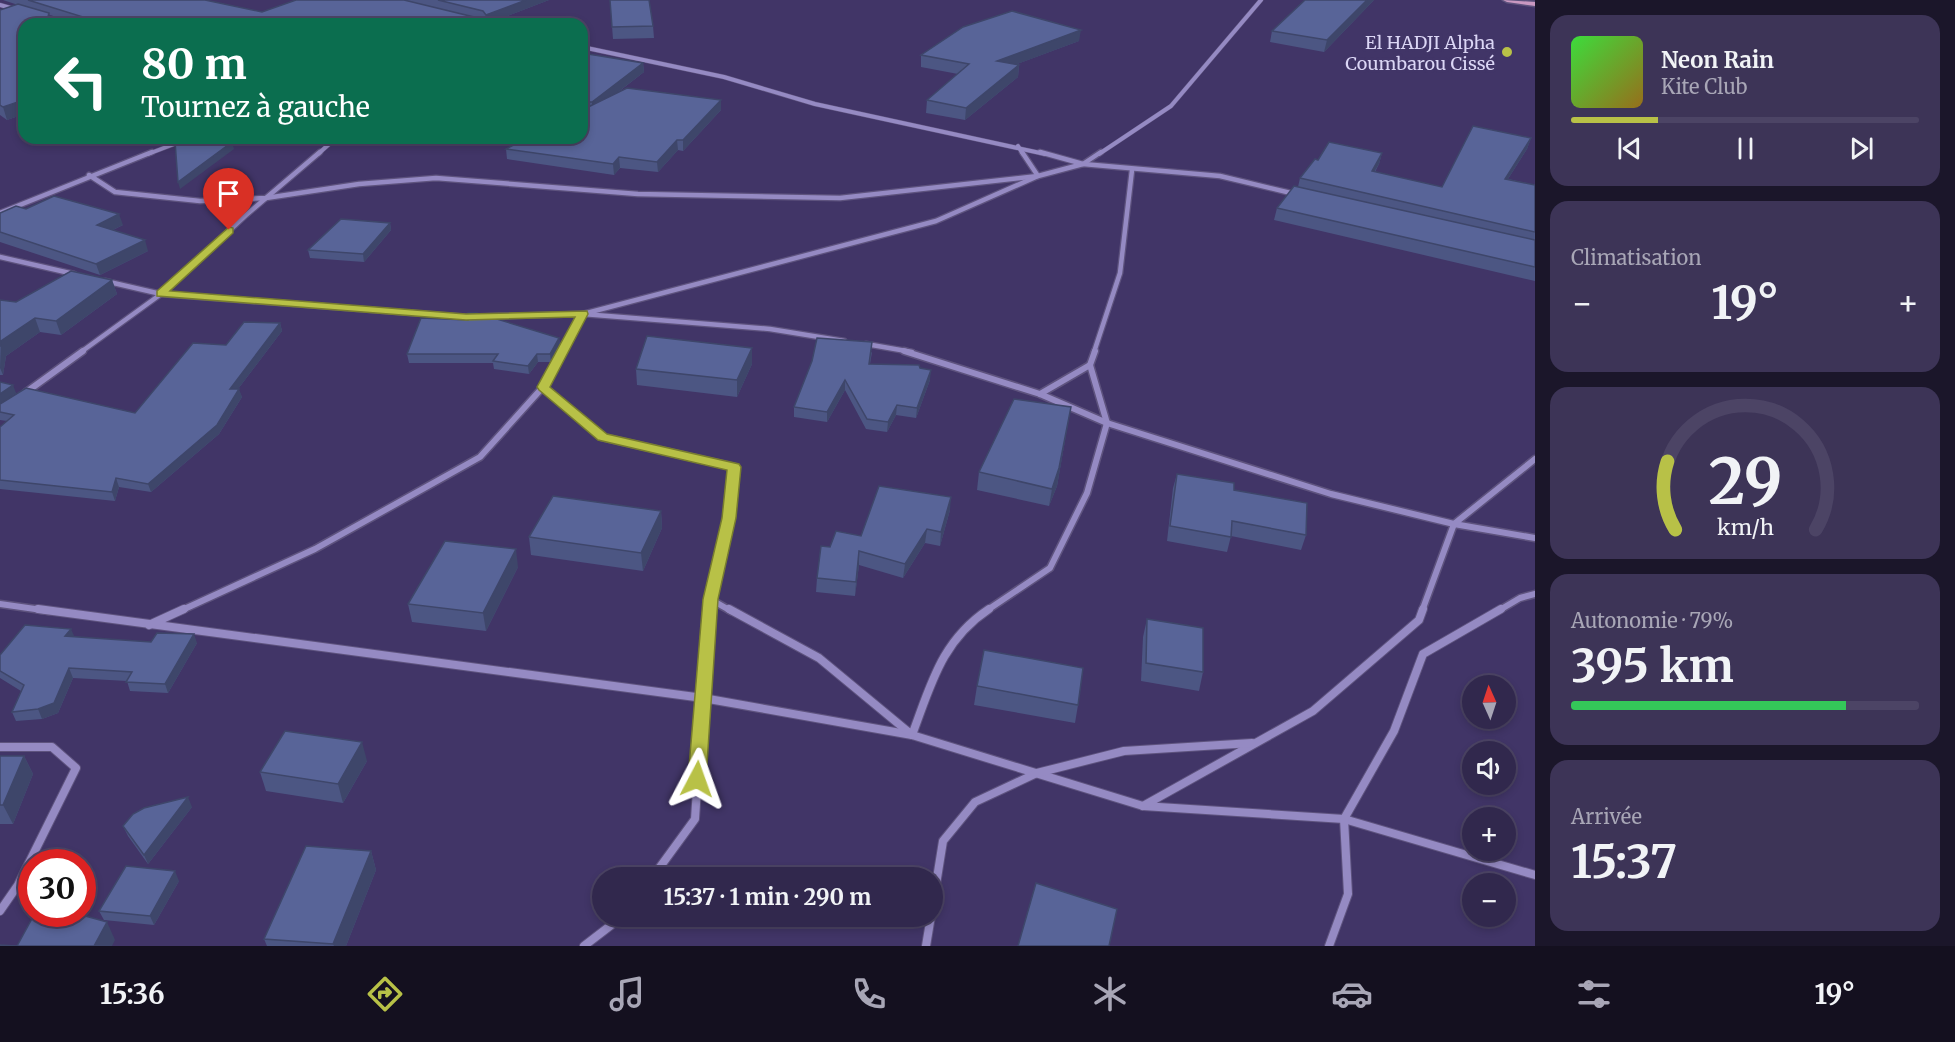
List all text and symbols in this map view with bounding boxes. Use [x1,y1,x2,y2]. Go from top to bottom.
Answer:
place label: El HADJI Alpha Coumbarou Cissé [1345,31,1495,75]
text: 80 m [141,38,247,90]
icon: left [42,42,120,120]
marker: El HADJI Alpha Coumbarou Cissé [1500,45,1514,59]
text: Neon Rain [1661,46,1774,74]
text: Kite Club [1661,74,1747,99]
text: Tournez à gauche [141,90,370,124]
icon: previous [1613,132,1646,165]
icon: pause [1729,132,1762,165]
icon: next [1845,132,1878,165]
pin [203,168,254,230]
icon: arrive [212,177,245,210]
text: Climatisation [1571,245,1702,270]
text: 19° [1711,275,1779,331]
text: − [1571,283,1593,324]
text: + [1897,283,1919,324]
text: 29 [1708,443,1782,521]
text: km/h [1717,514,1773,541]
text: Autonomie · 79% [1571,608,1733,633]
text: 395 km [1571,638,1734,694]
north arrow [1462,675,1516,729]
map controls [1462,675,1516,927]
button: sound [1462,741,1516,795]
position arrow [665,747,729,811]
text: Arrivée [1571,804,1642,829]
button: + [1462,807,1516,861]
text: 15:37 [1571,834,1677,890]
speed limit sign: 30 [18,849,96,927]
button: − [1462,873,1516,927]
text: 15:37 · 1 min · 290 m [664,883,871,911]
icon: directions [364,973,406,1015]
icon: music [606,973,648,1015]
icon: phone [848,973,890,1015]
icon: climate [1089,973,1131,1015]
icon: car [1331,973,1373,1015]
icon: filters [1573,973,1615,1015]
text: 15:36 [100,977,165,1011]
text: 19° [1815,977,1855,1011]

